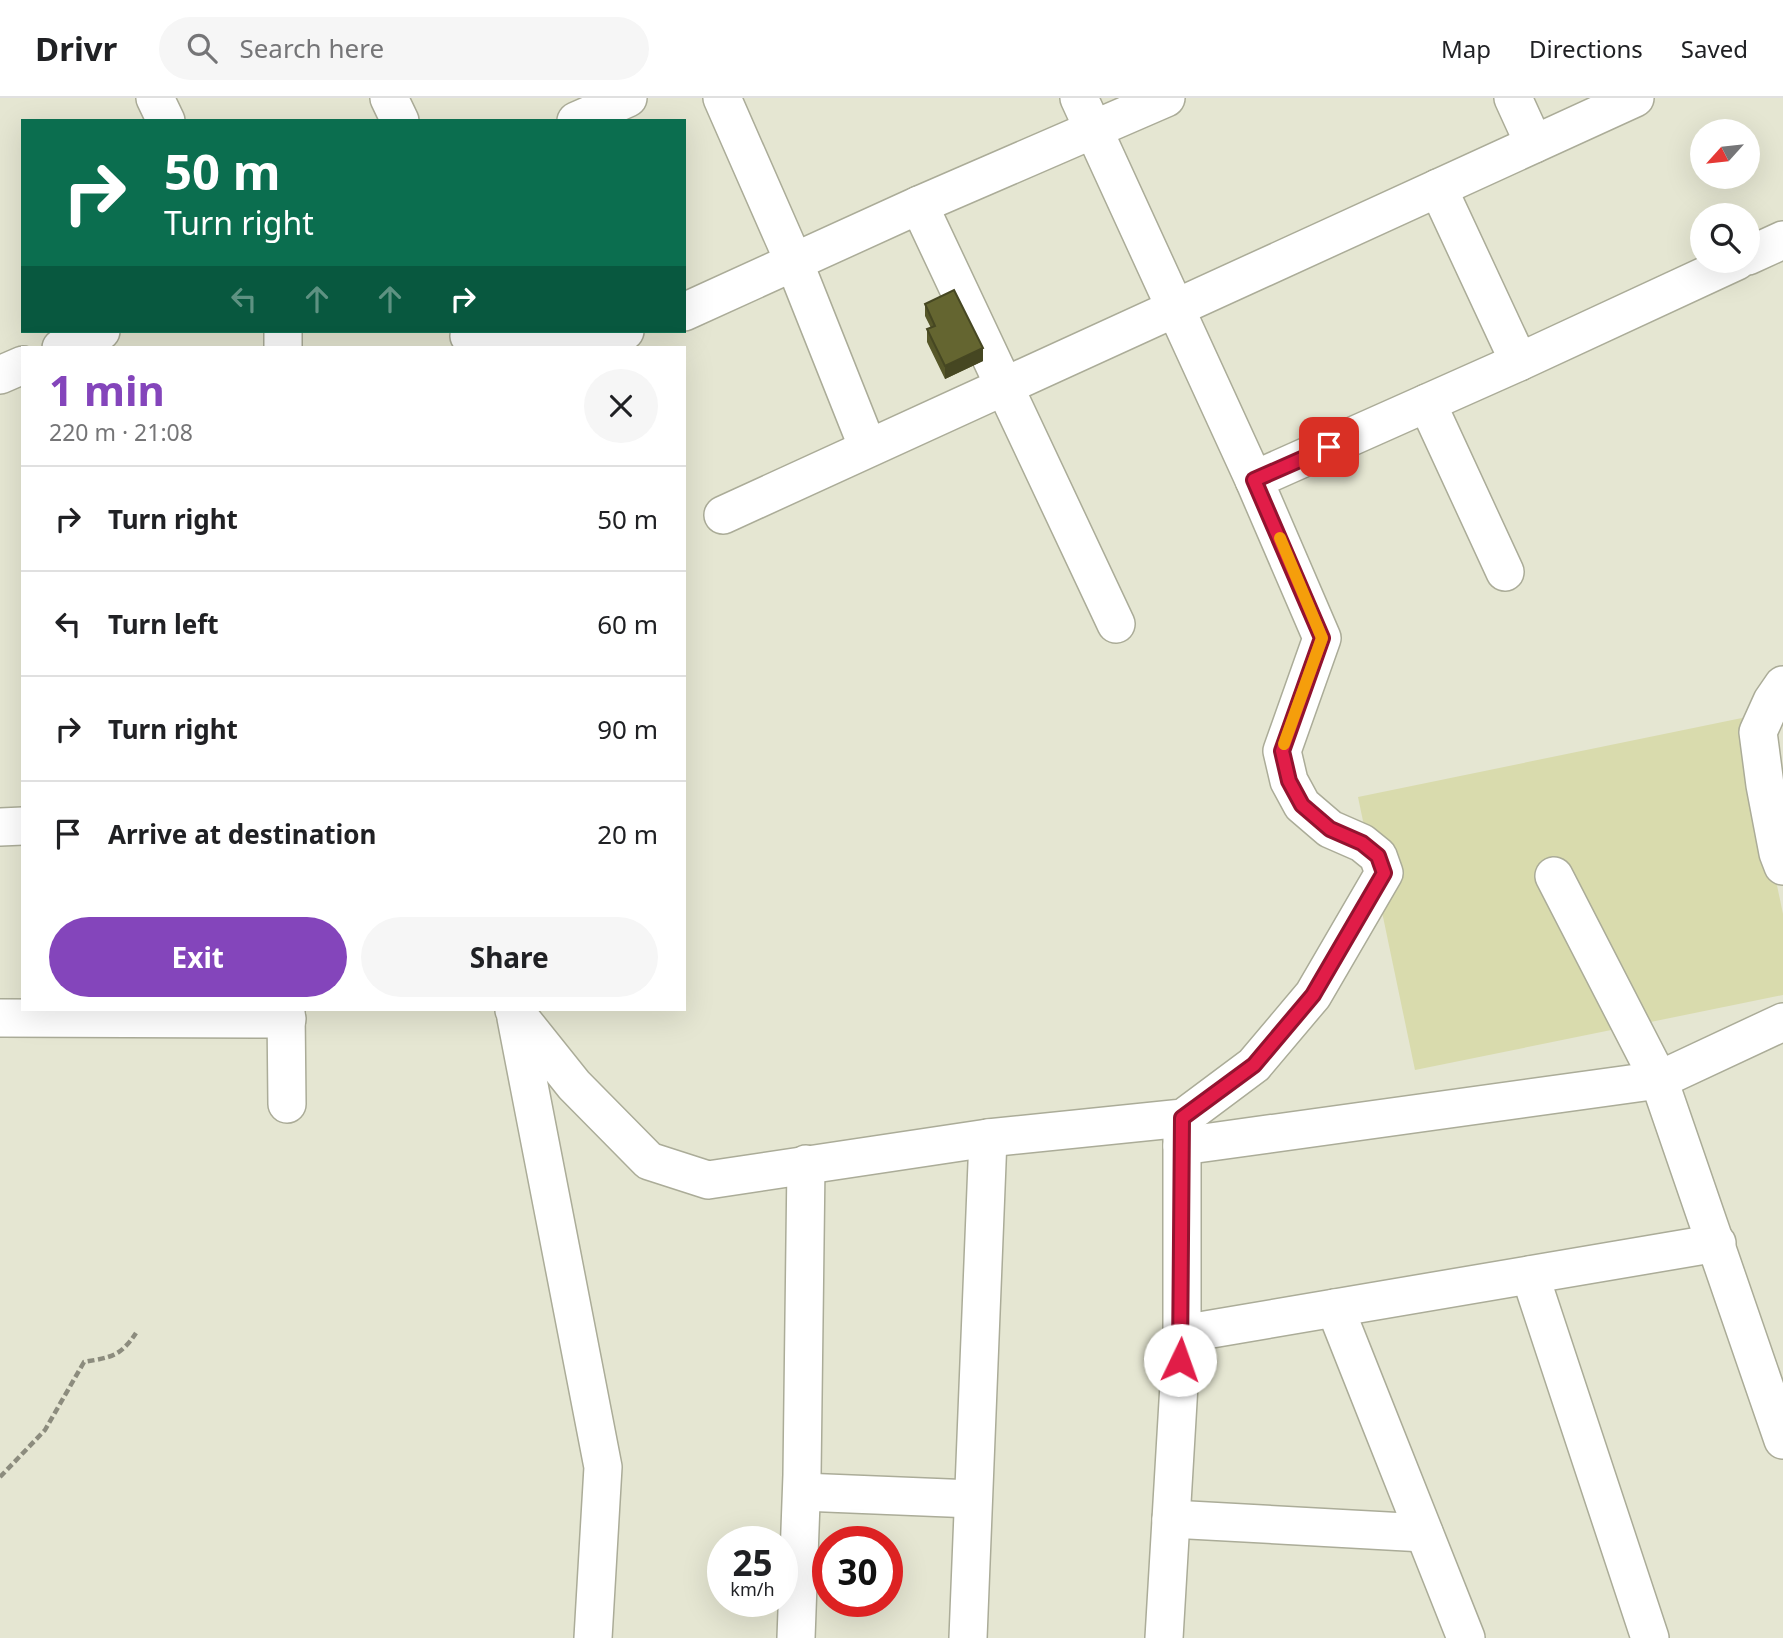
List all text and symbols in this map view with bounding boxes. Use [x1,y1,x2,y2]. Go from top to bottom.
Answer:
search box [159,17,649,80]
text: Drivr [35,26,117,71]
icon: search [183,29,221,67]
text: Search here [239,30,384,66]
text: Map [1441,32,1491,65]
text: Directions [1529,32,1643,65]
text: Saved [1681,32,1748,65]
north arrow [1690,119,1760,189]
map controls [1690,119,1760,273]
text: 50 m [164,138,281,204]
icon: right [49,147,140,238]
text: Turn right [164,201,314,244]
button: search [1690,203,1760,273]
icon: left [225,280,263,318]
icon: ahead [298,280,336,318]
icon: ahead [371,280,409,318]
icon: right [444,280,482,318]
text: 1 min [49,361,165,418]
button: close [584,369,658,443]
text: 220 m · 21:08 [49,416,193,448]
pin [1299,417,1359,477]
icon: arrive [1310,428,1348,466]
icon: right [49,500,87,538]
text: Turn right [108,501,238,537]
text: 50 m [597,501,658,537]
icon: left [49,605,87,643]
text: Turn left [108,606,219,642]
text: 60 m [597,606,658,642]
icon: right [49,710,87,748]
text: Turn right [108,711,238,747]
text: 90 m [597,711,658,747]
icon: arrive [49,815,87,853]
text: Arrive at destination [108,816,377,852]
text: 20 m [597,816,658,852]
button: Exit [49,917,347,997]
button: Share [361,917,658,997]
position arrow [1143,1323,1217,1397]
speed limit sign: 30 [812,1526,903,1617]
text: 25 [732,1539,773,1586]
text: km/h [730,1577,775,1601]

